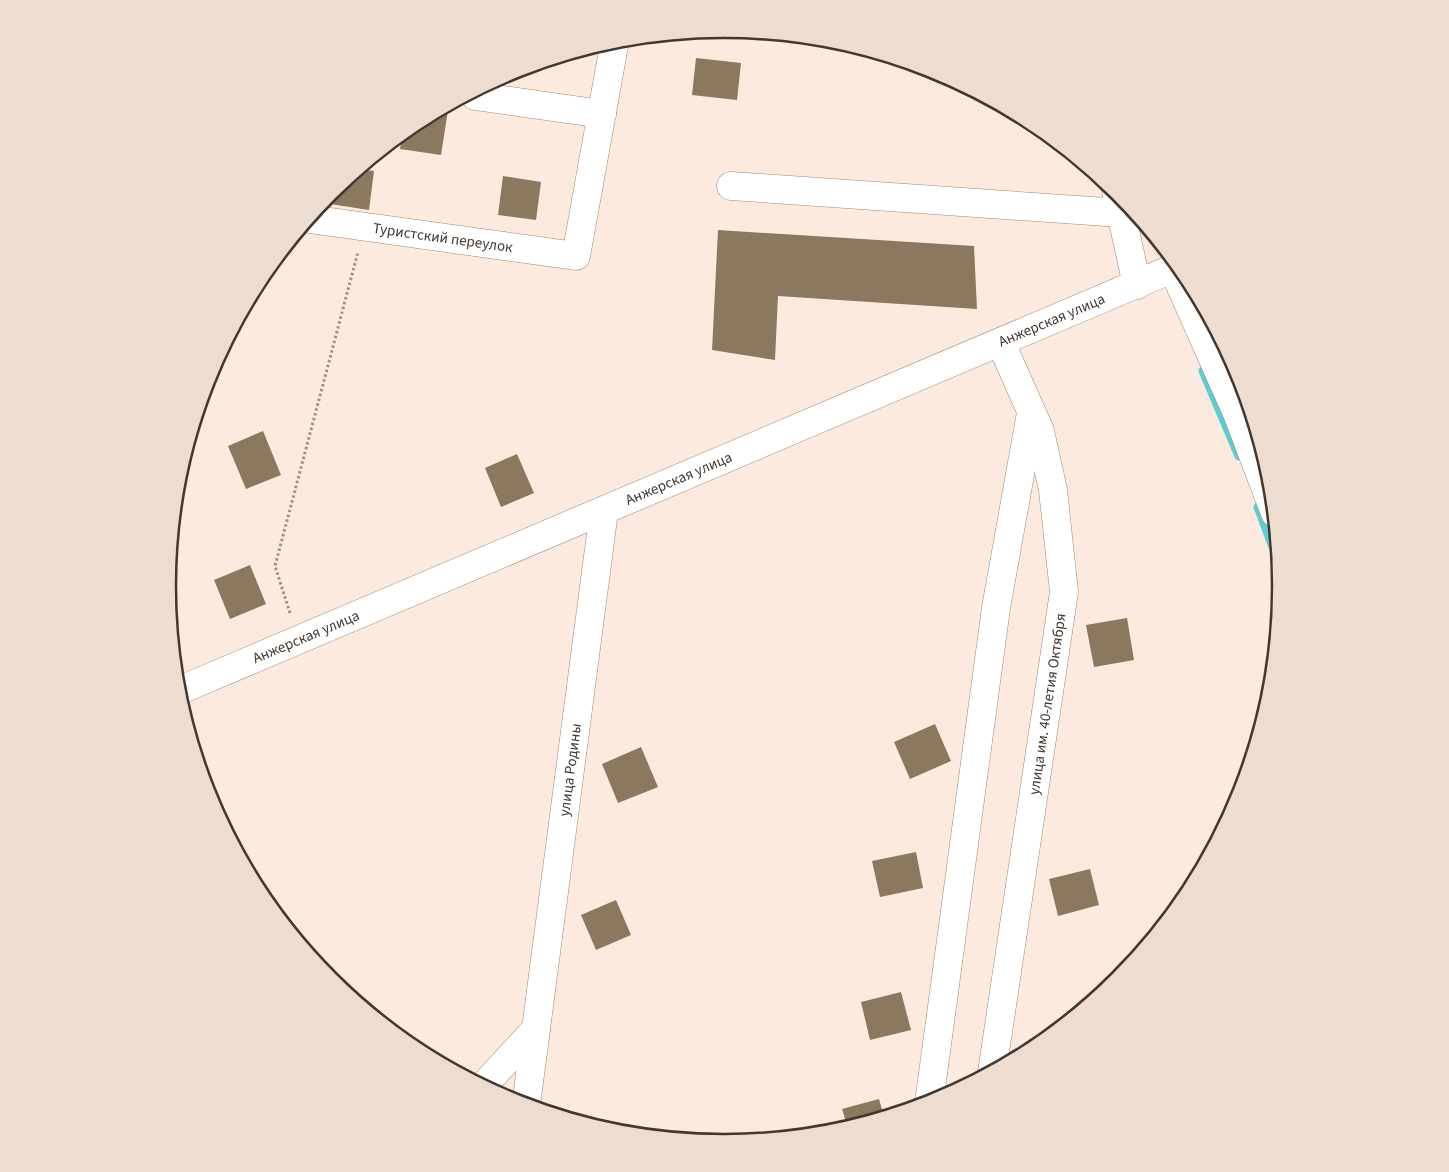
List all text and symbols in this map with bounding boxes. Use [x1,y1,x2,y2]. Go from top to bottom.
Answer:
street label: Туристский переулок [371,217,515,258]
street label: Анжерская улица [995,288,1108,352]
street label: Анжерская улица [622,446,735,510]
street label: Анжерская улица [249,605,363,669]
street label: улица им. 40-летия Октября [1023,612,1071,796]
street label: улица Родины [553,722,587,818]

